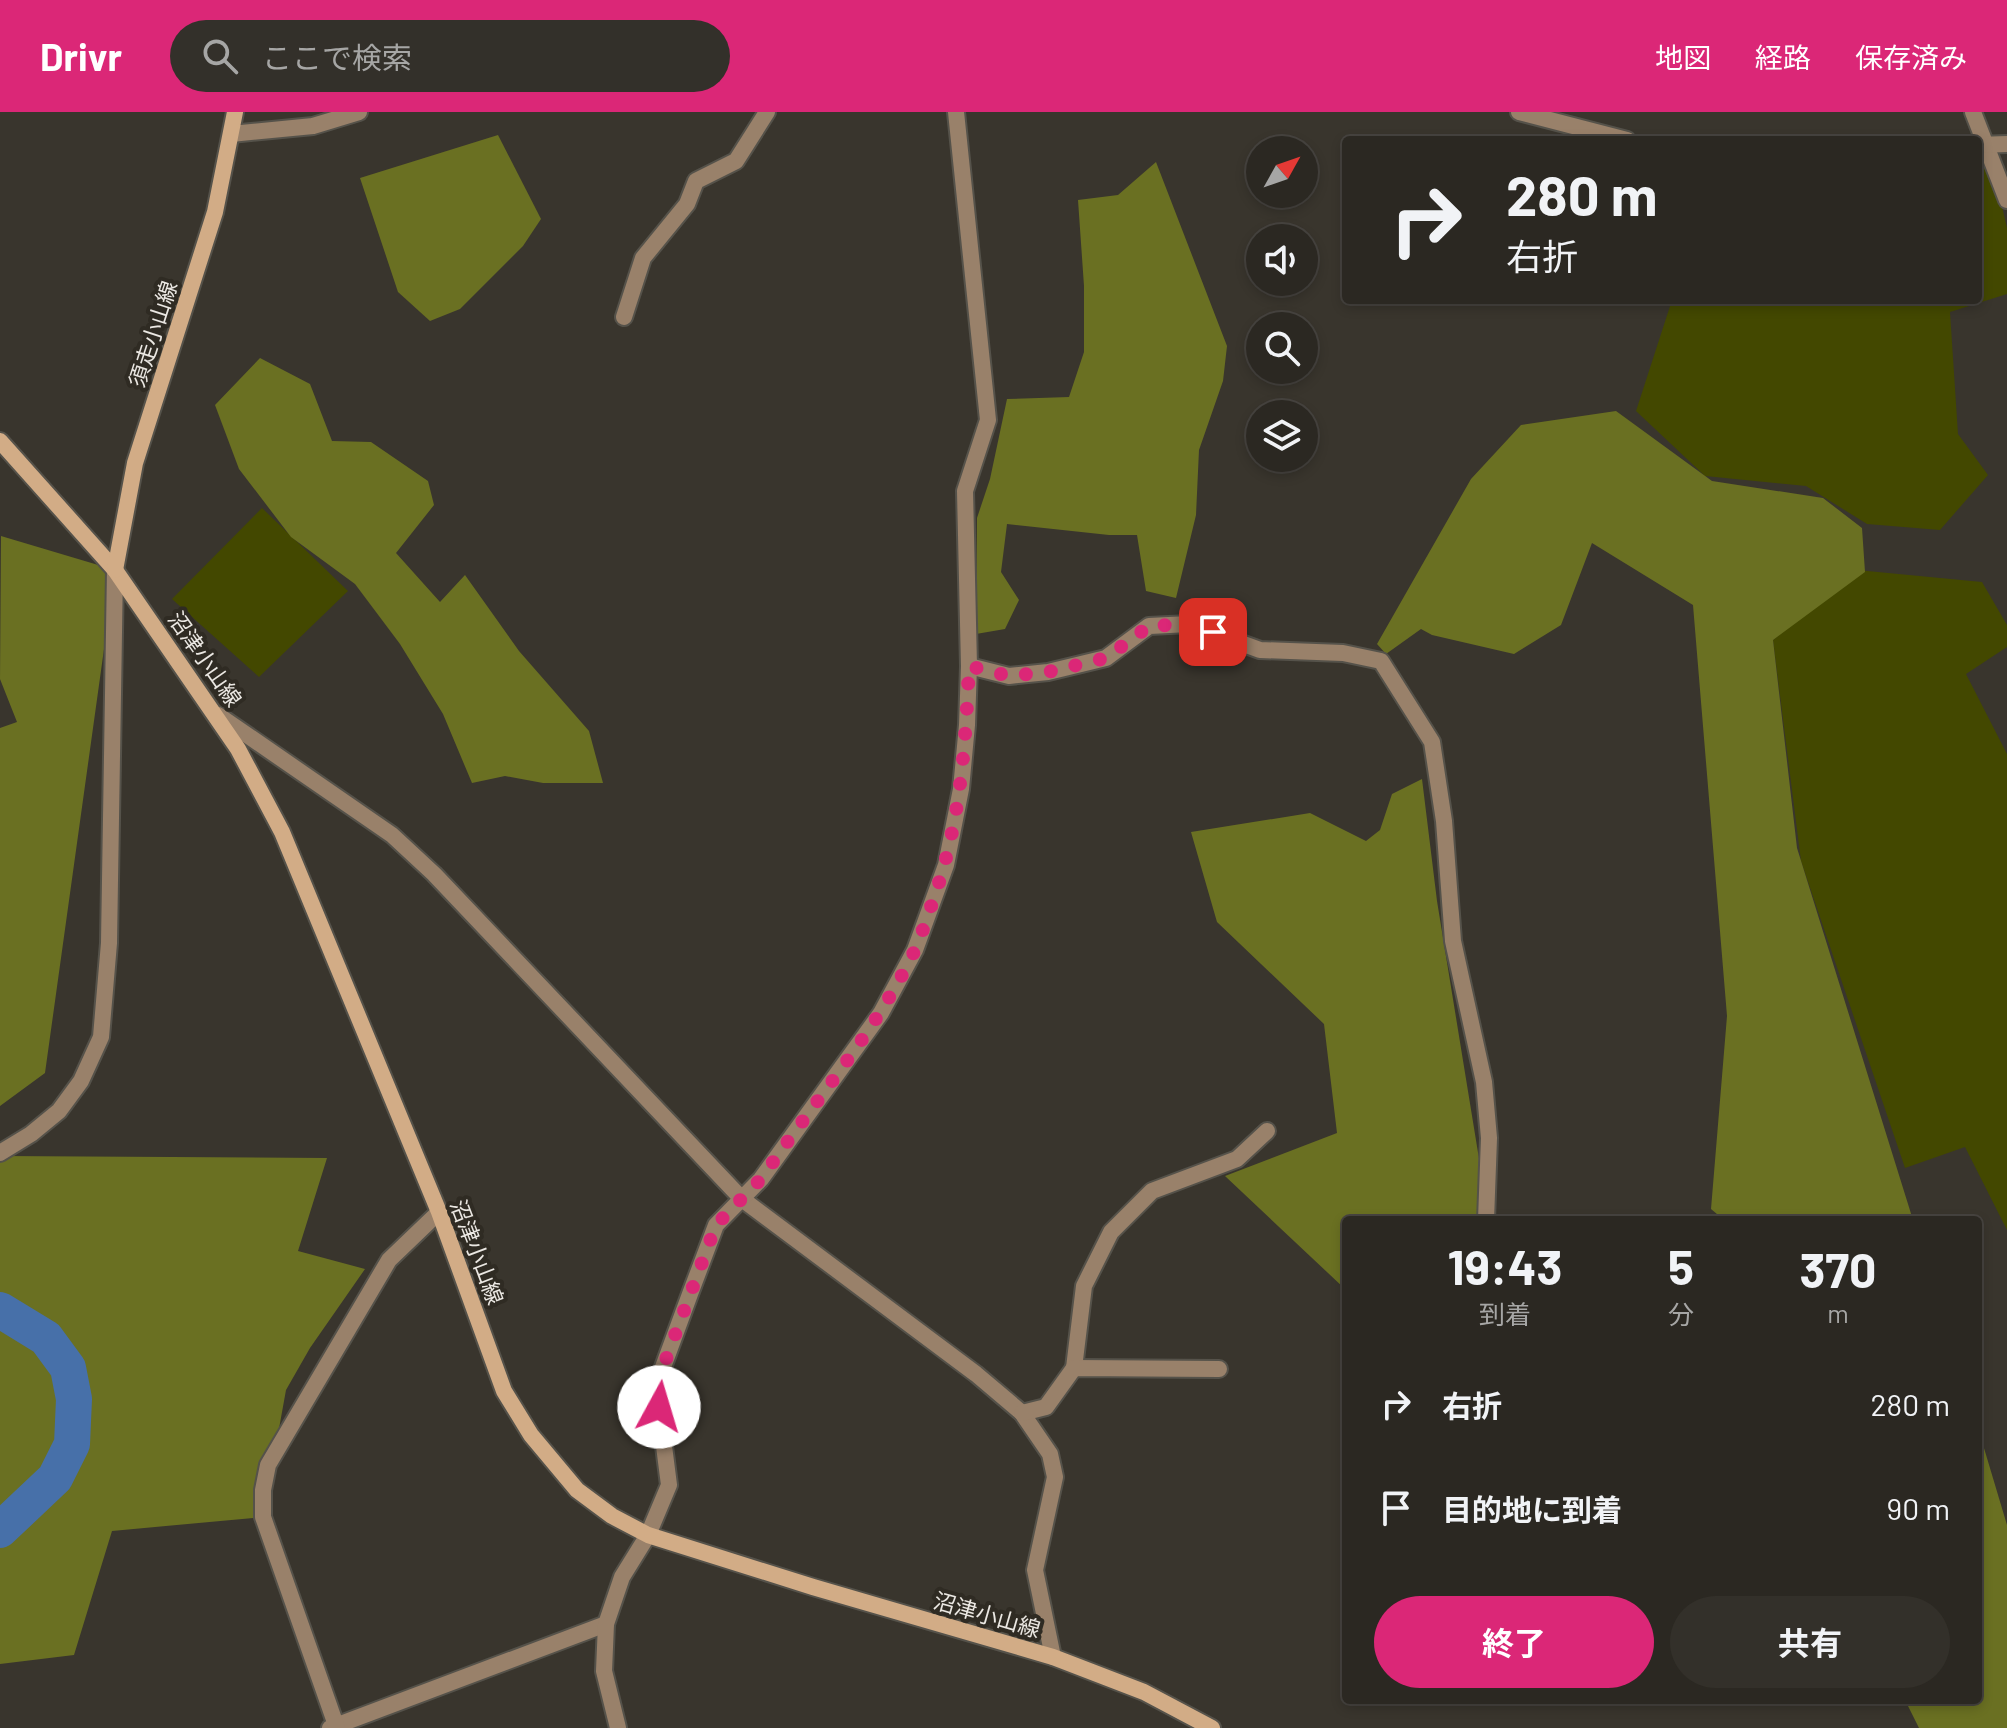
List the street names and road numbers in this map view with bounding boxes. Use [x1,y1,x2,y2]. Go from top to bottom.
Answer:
street label: 須走小山線 [123,277,181,390]
street label: 沼津小山線 [164,606,248,711]
street label: 沼津小山線 [446,1196,510,1308]
street label: 沼津小山線 [931,1586,1044,1642]

